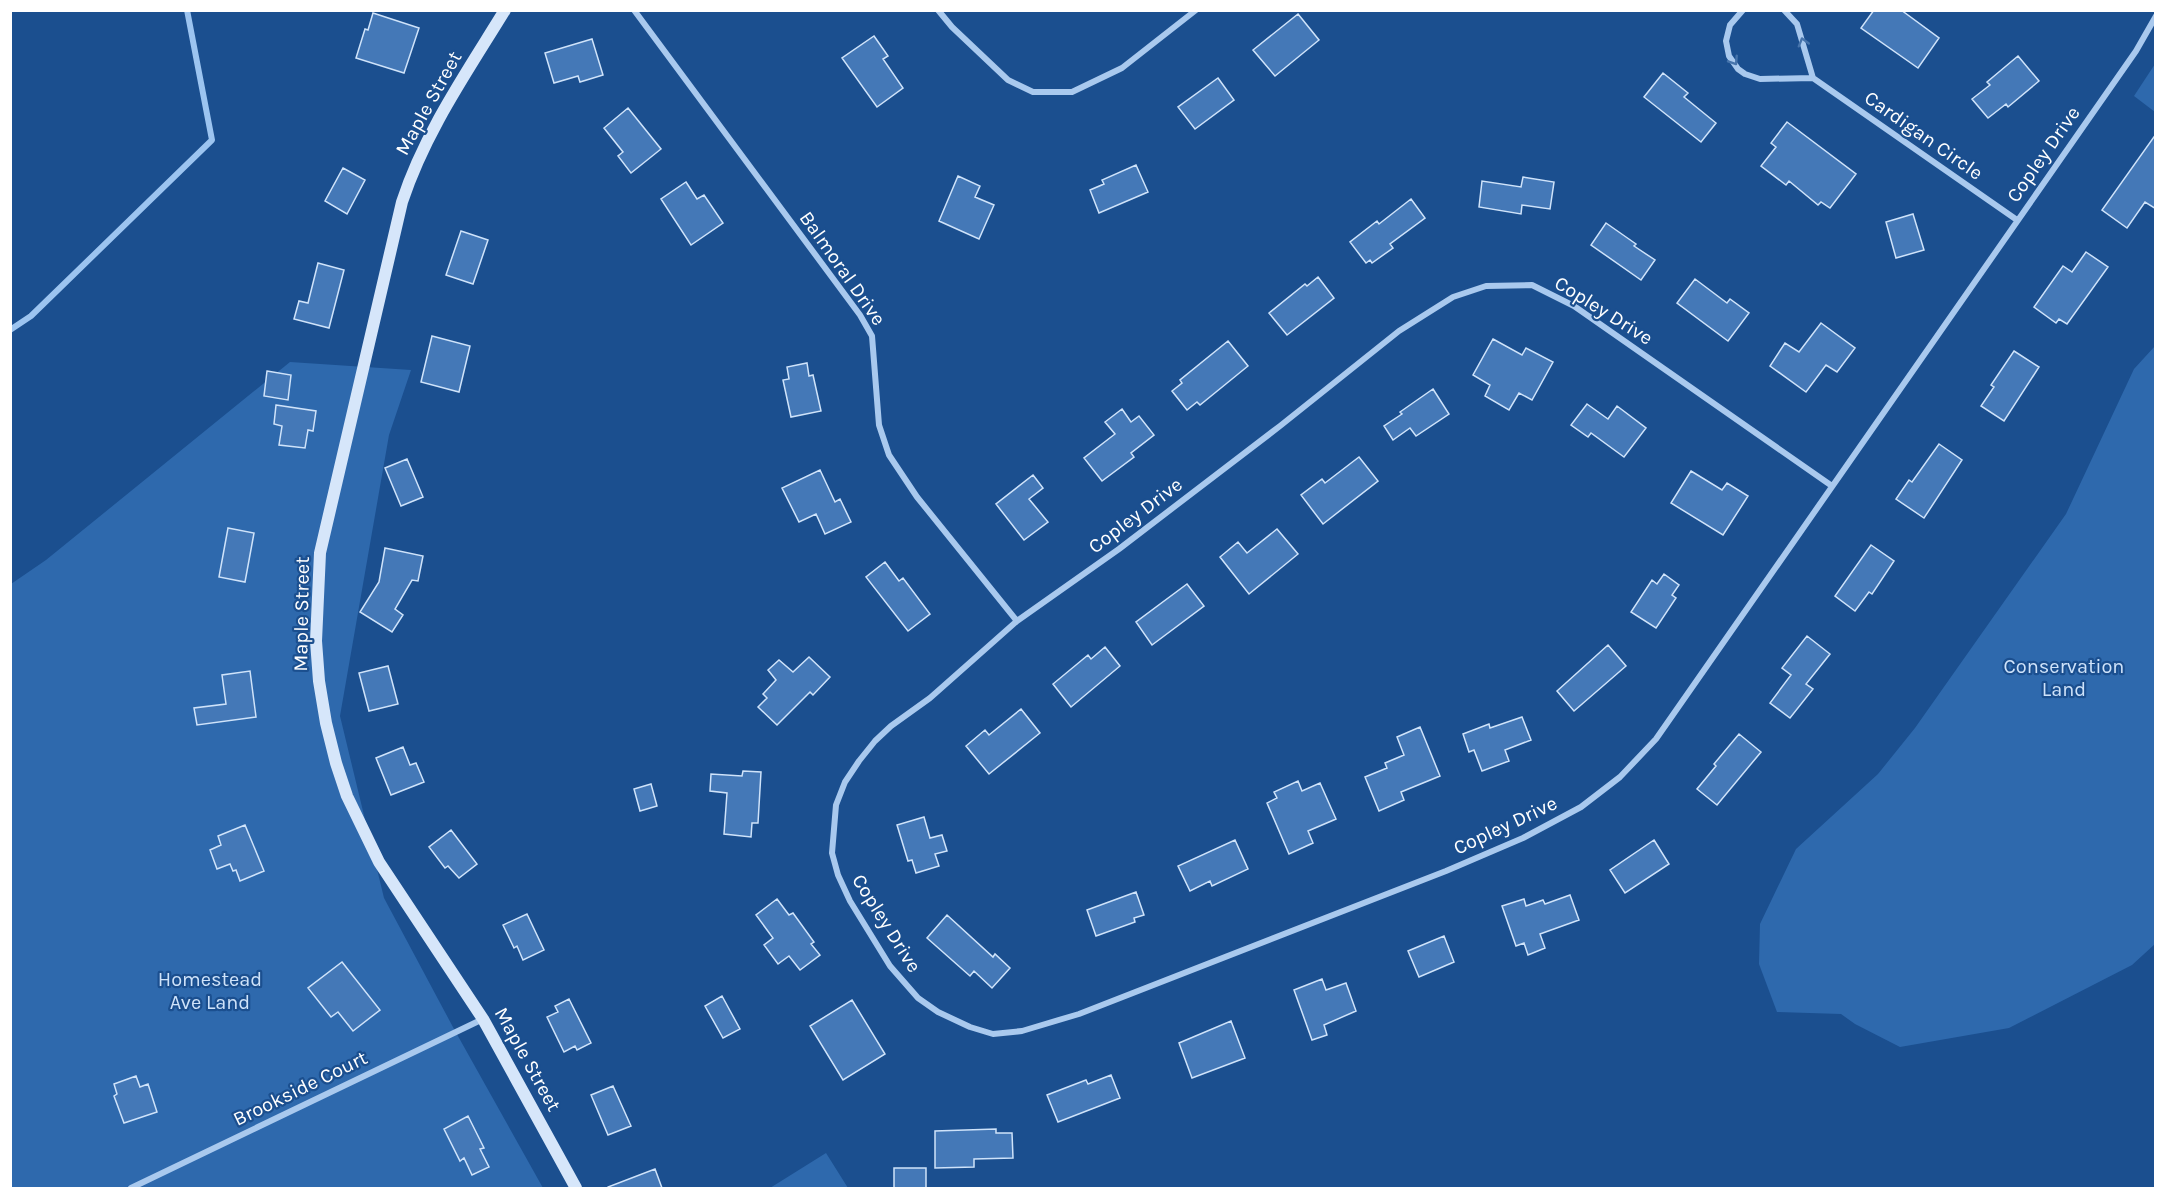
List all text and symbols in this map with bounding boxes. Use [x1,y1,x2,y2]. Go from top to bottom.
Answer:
one-way arrow [1798,37,1810,48]
street label: Maple Street [390,47,467,159]
one-way arrow [1726,55,1737,66]
street label: Cardigan Circle [1860,86,1987,185]
street label: Copley Drive [2002,102,2085,207]
street label: Balmoral Drive [795,207,890,330]
street label: Copley Drive [1550,271,1657,350]
street label: Copley Drive [1084,473,1187,558]
street label: Maple Street [289,556,314,672]
park label: Conservation Land [2004,655,2124,701]
street label: Copley Drive [1450,791,1561,859]
street label: Copley Drive [847,870,926,977]
park label: Homestead Ave Land [158,968,262,1014]
street label: Maple Street [490,1003,566,1116]
street label: Brookside Court [229,1046,371,1131]

